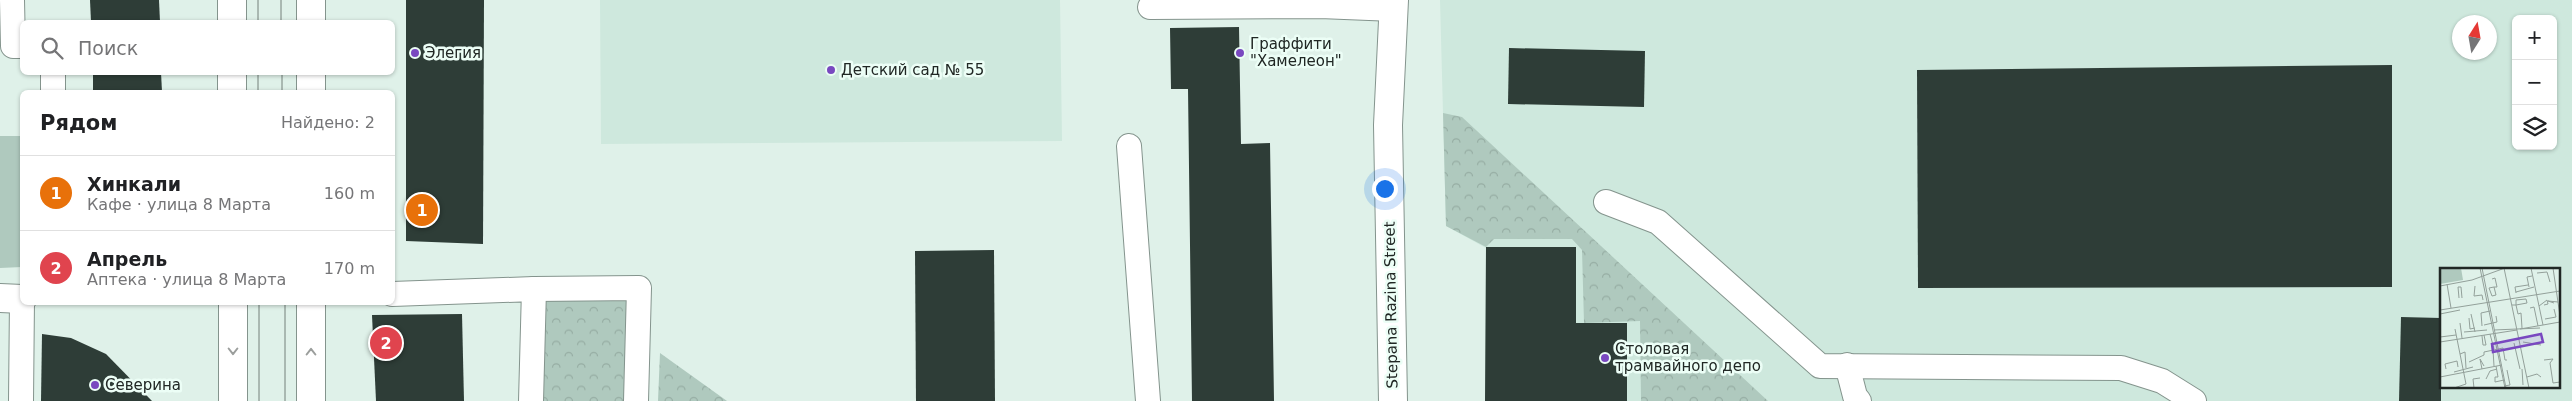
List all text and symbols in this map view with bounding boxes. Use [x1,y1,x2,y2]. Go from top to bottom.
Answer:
north arrow [2452,15,2497,60]
map controls [2512,15,2557,150]
button: + [2512,15,2557,60]
search box [20,20,395,75]
icon: search [38,34,66,62]
place label: Граффити "Хамелеон" [1250,35,1342,70]
text: Поиск [78,37,138,59]
place label: Элегия [425,44,481,62]
marker: Элегия [409,47,421,59]
marker: Граффити "Хамелеон" [1234,47,1246,59]
button: − [2512,60,2557,105]
place label: Детский сад № 55 [841,61,984,79]
marker: Детский сад № 55 [825,64,837,76]
button: layers [2512,105,2557,150]
text: Рядом [40,111,117,135]
text: Найдено: 2 [281,113,375,132]
text: Хинкали [87,173,181,195]
your location [1372,176,1398,202]
text: 1 [50,184,62,203]
text: 160 m [324,184,375,203]
pin: 1 [406,191,438,229]
text: Кафе · улица 8 Марта [87,195,271,214]
street label: Stepana Razina Street [1381,221,1401,389]
text: Апрель [87,248,167,270]
text: 2 [50,259,62,278]
text: 170 m [324,259,375,278]
inset map [2440,268,2560,388]
text: Аптека · улица 8 Марта [87,270,286,289]
pin: 2 [370,324,402,362]
place label: Столовая трамвайного депо [1615,340,1761,375]
one-way arrow [228,348,238,355]
one-way arrow [306,348,316,356]
marker: Столовая трамвайного депо [1599,352,1611,364]
place label: Северина [105,376,181,394]
marker: Северина [89,379,101,391]

